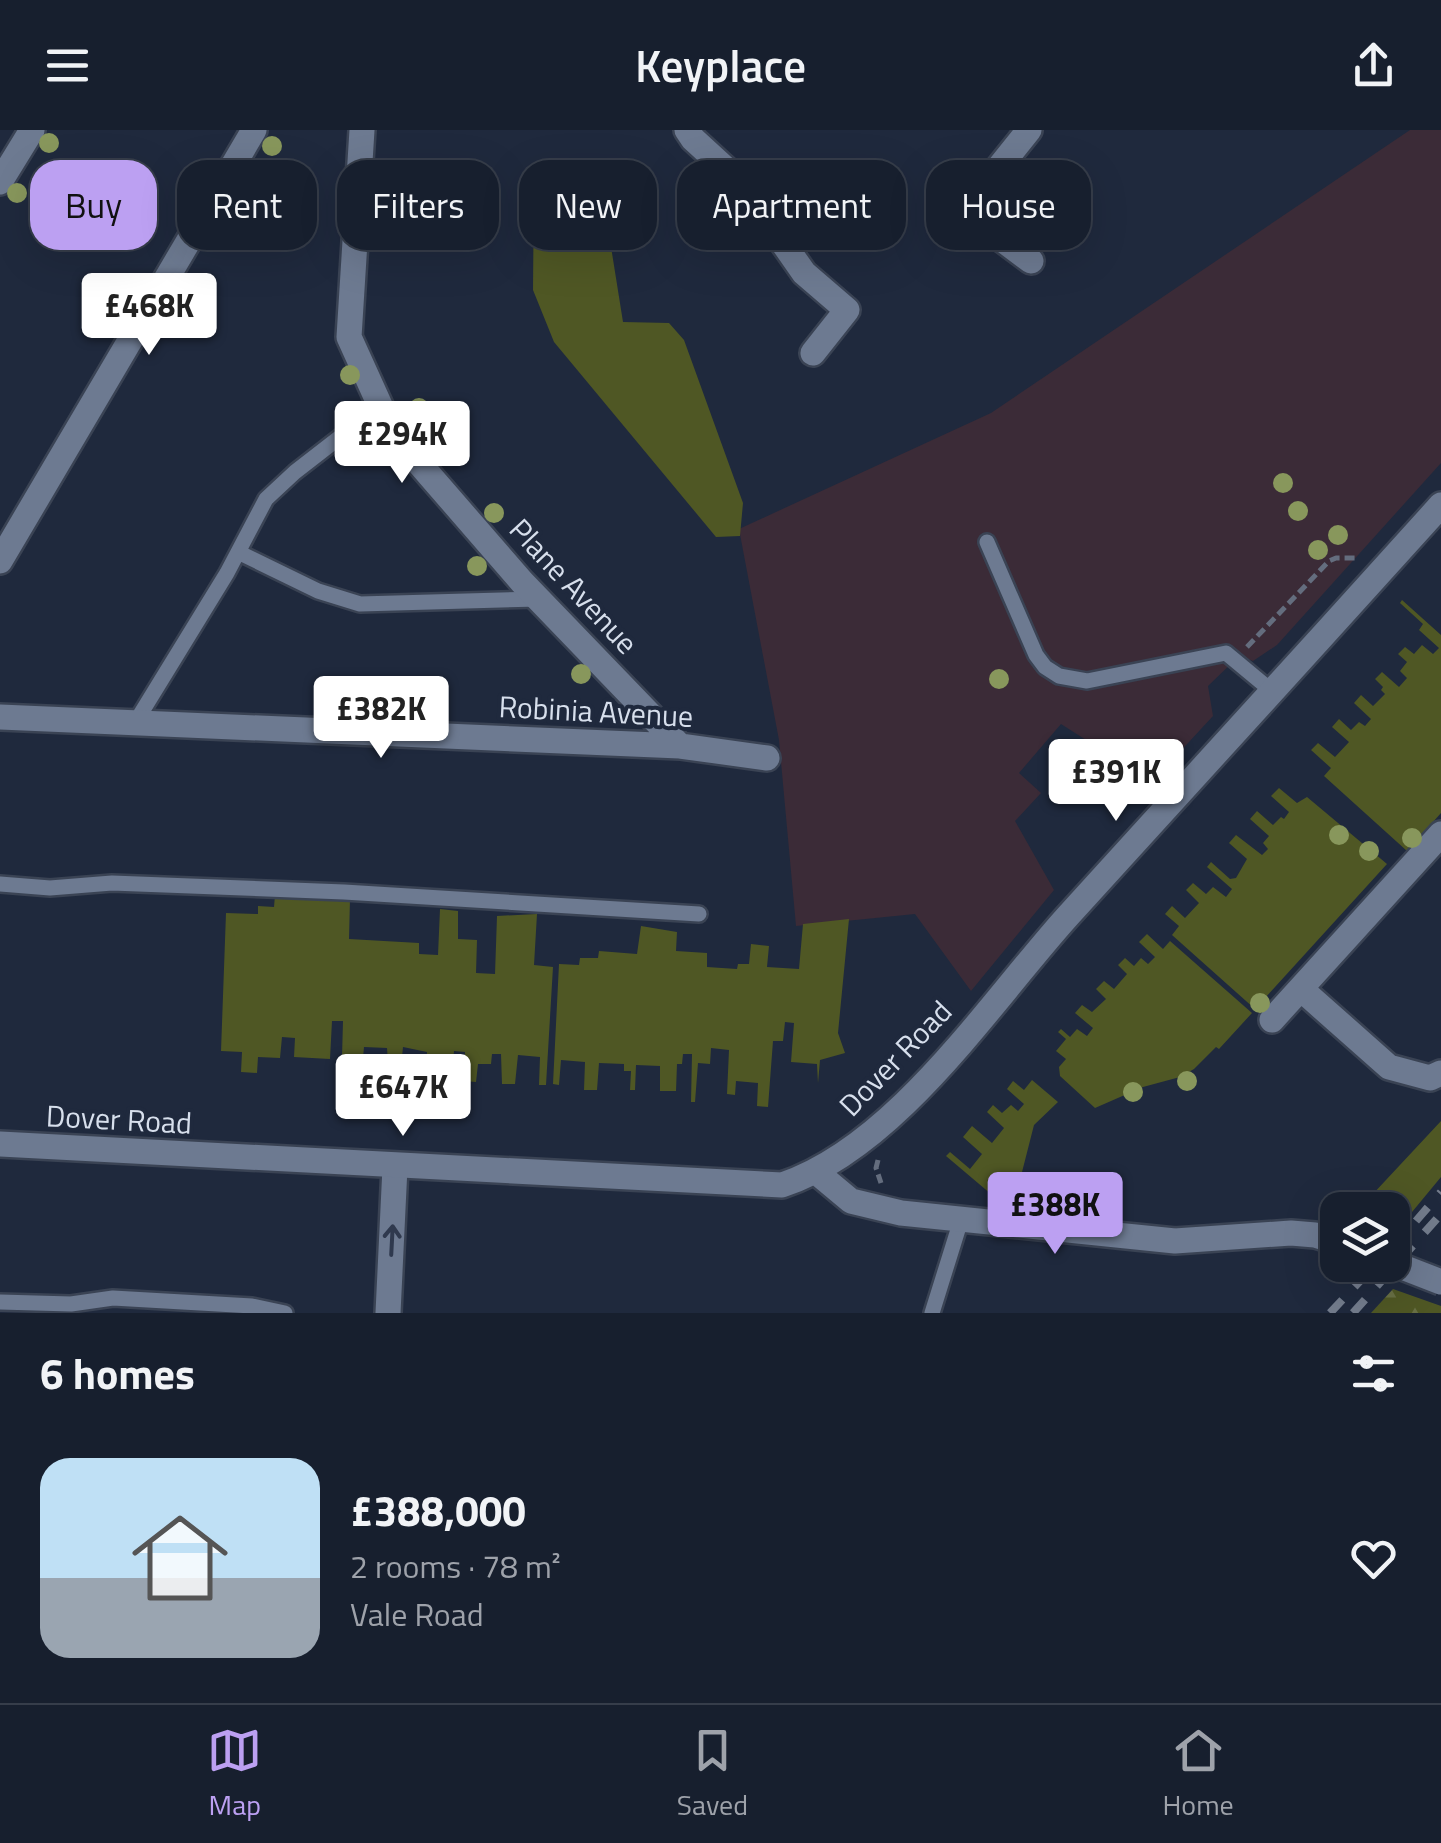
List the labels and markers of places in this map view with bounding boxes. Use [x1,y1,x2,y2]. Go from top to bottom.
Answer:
pin: £468K [79,273,219,358]
pin: £294K [332,401,472,486]
pin: £382K [311,676,451,761]
pin: £391K [1046,739,1186,824]
pin: £647K [333,1054,473,1139]
pin: £388K [985,1172,1125,1257]

